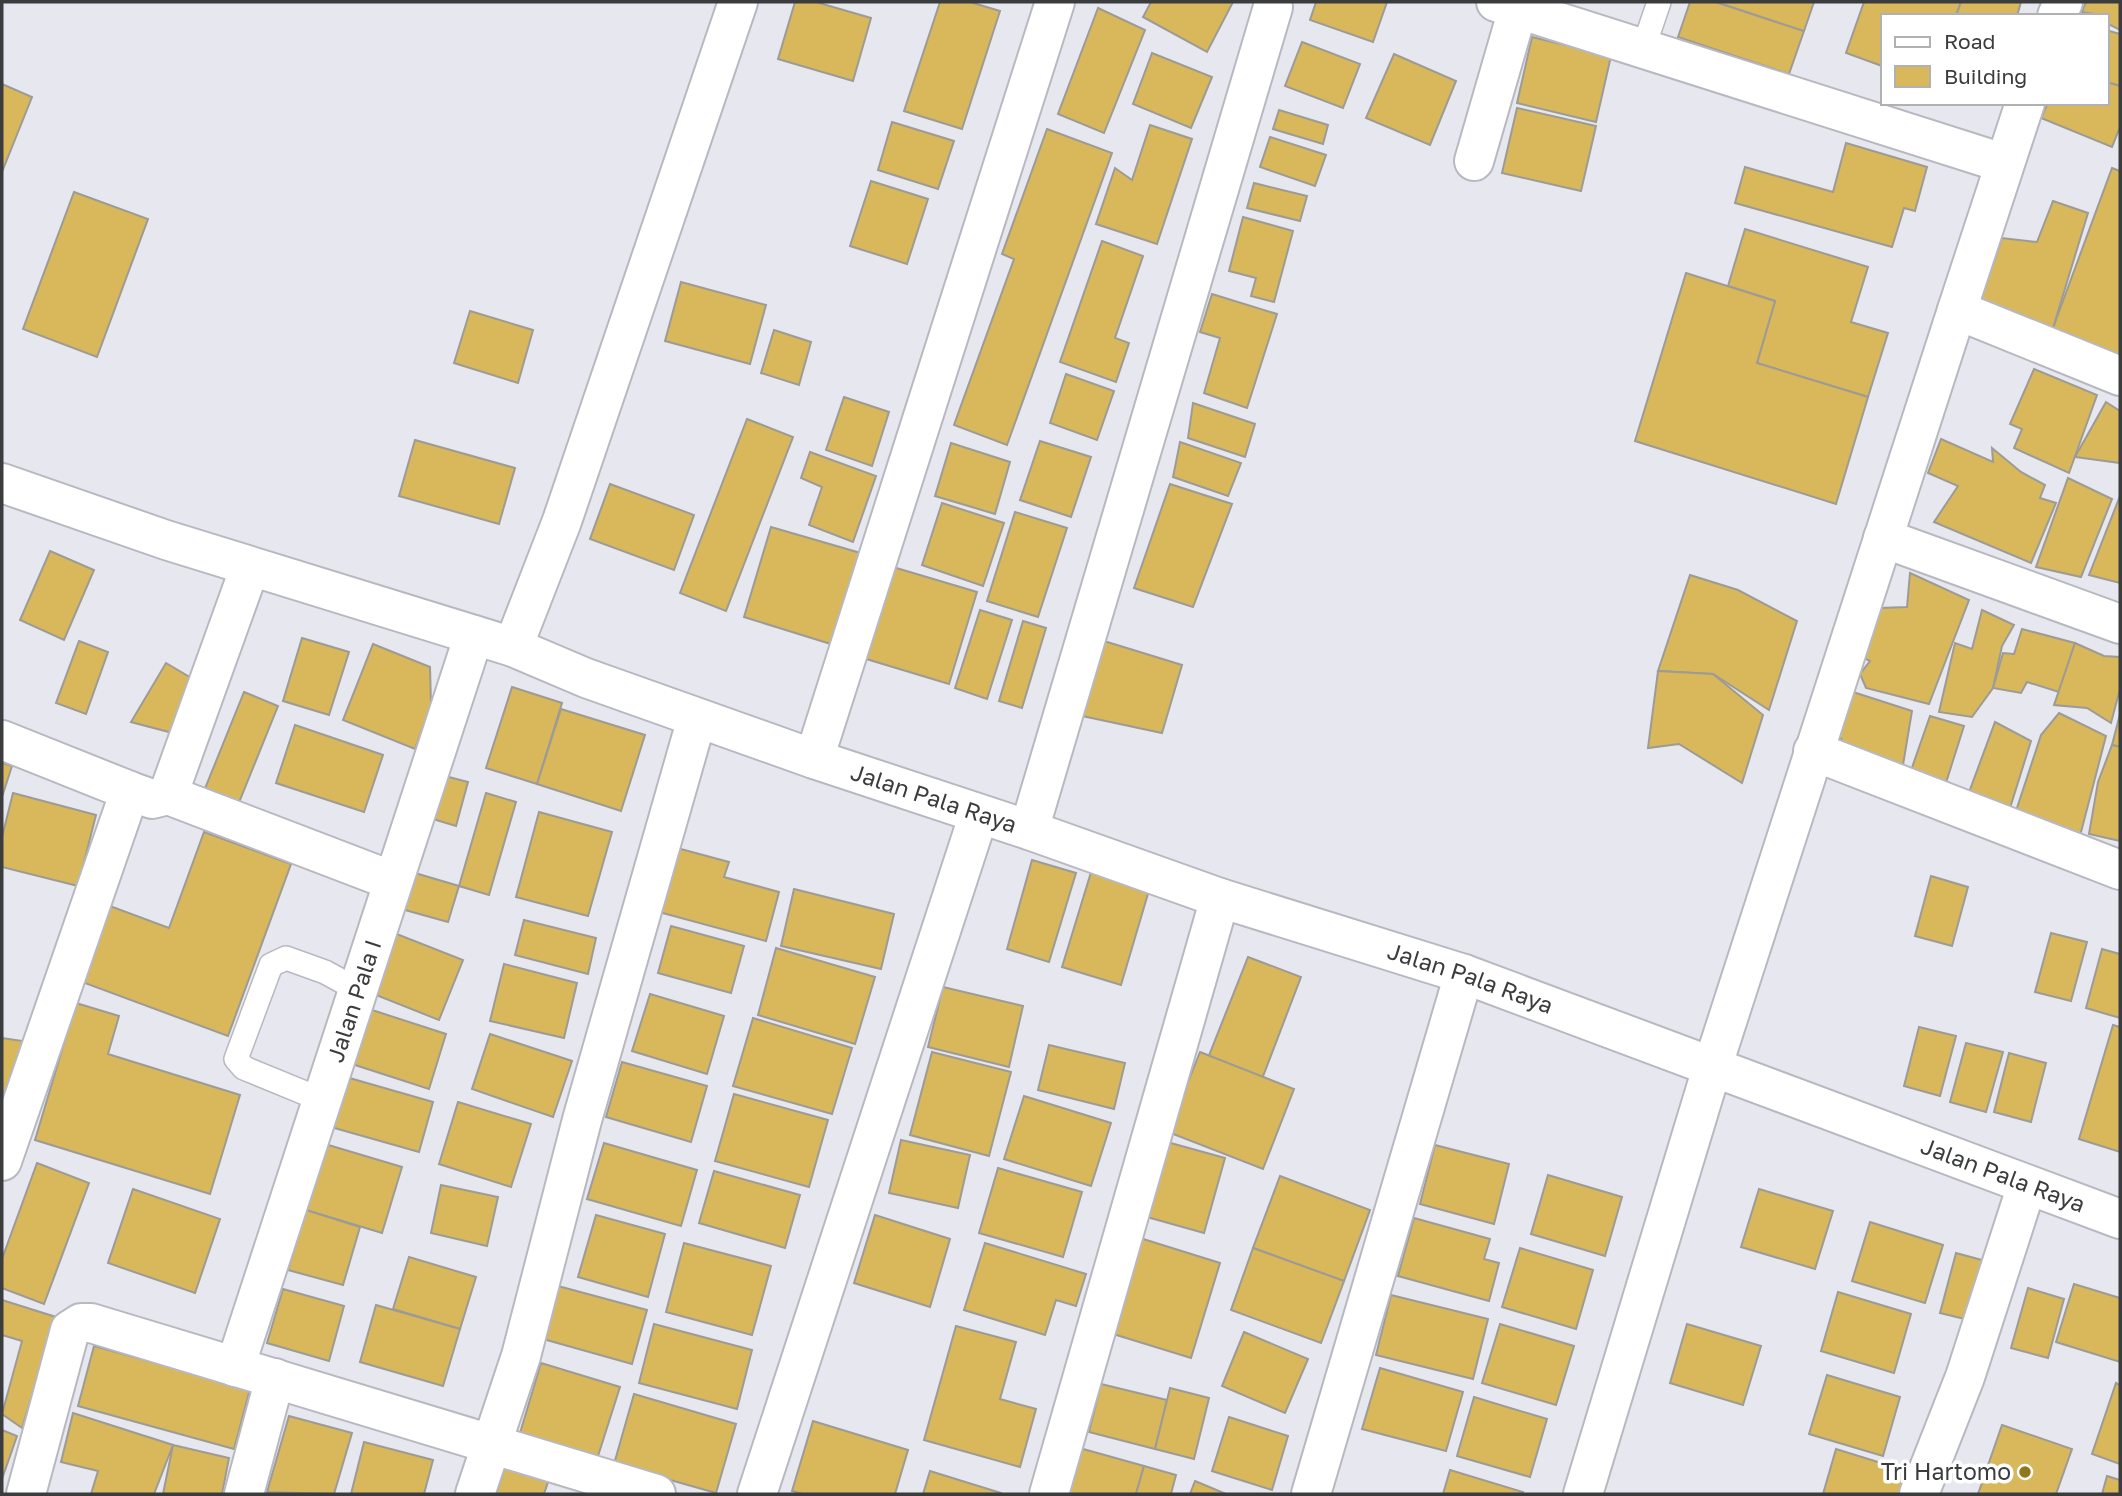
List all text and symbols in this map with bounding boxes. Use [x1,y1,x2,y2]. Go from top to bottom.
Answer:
legend [1881,14,2108,105]
text: Road [1944,28,1995,54]
text: Building [1944,63,2027,89]
street label: Jalan Pala Raya [847,757,1021,838]
street label: Jalan Pala I [320,936,387,1066]
street label: Jalan Pala Raya [1384,936,1557,1019]
street label: Jalan Pala Raya [1917,1131,2089,1218]
place label: Tri Hartomo [1881,1457,2011,1485]
marker: Tri Hartomo [2017,1464,2033,1480]

